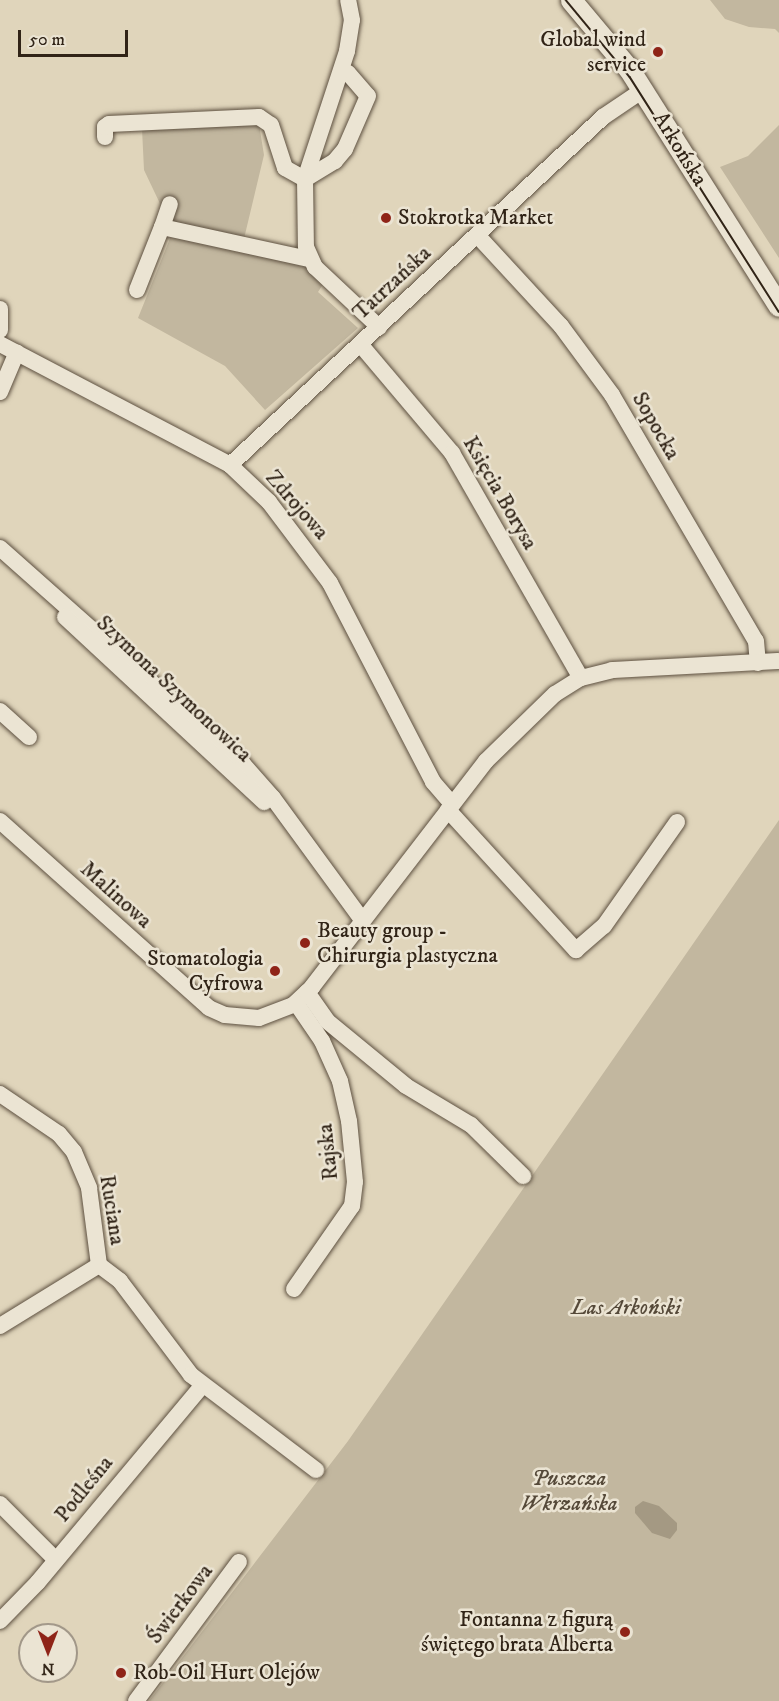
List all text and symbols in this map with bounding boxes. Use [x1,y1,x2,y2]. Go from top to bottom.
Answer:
scale bar [21,18,130,56]
place label: Global wind service [540,26,646,78]
text: 50 m [29,29,65,51]
marker: Global wind service [651,45,665,59]
street label: Arkońska [647,107,713,191]
place label: Stokrotka Market [398,205,553,231]
marker: Stokrotka Market [379,211,393,225]
street label: Tatrzańska [347,240,437,326]
street label: Sopocka [626,387,686,465]
street label: Księcia Borysa [457,432,543,554]
street label: Zdrojowa [260,465,334,545]
street label: Szymona Szymonowica [91,610,257,768]
street label: Malinowa [75,856,157,934]
place label: Beauty group - Chirurgia plastyczna [317,917,498,968]
marker: Beauty group - Chirurgia plastyczna [298,936,312,950]
place label: Stomatologia Cyfrowa [147,945,263,996]
marker: Stomatologia Cyfrowa [268,964,282,978]
street label: Rajska [312,1122,344,1182]
street label: Ruciana [93,1173,131,1247]
park label: Las Arkoński [571,1295,681,1321]
street label: Podleśna [49,1450,119,1528]
park label: Puszcza Wkrzańska [520,1465,618,1516]
street label: Świerkowa [141,1559,219,1649]
place label: Fontanna z figurą świętego brata Alberta [421,1606,613,1658]
north arrow [18,1623,78,1683]
marker: Fontanna z figurą świętego brata Alberta [618,1625,632,1639]
text: N [41,1659,55,1679]
place label: Rob-Oil Hurt Olejów [133,1660,320,1686]
marker: Rob-Oil Hurt Olejów [114,1666,128,1680]

